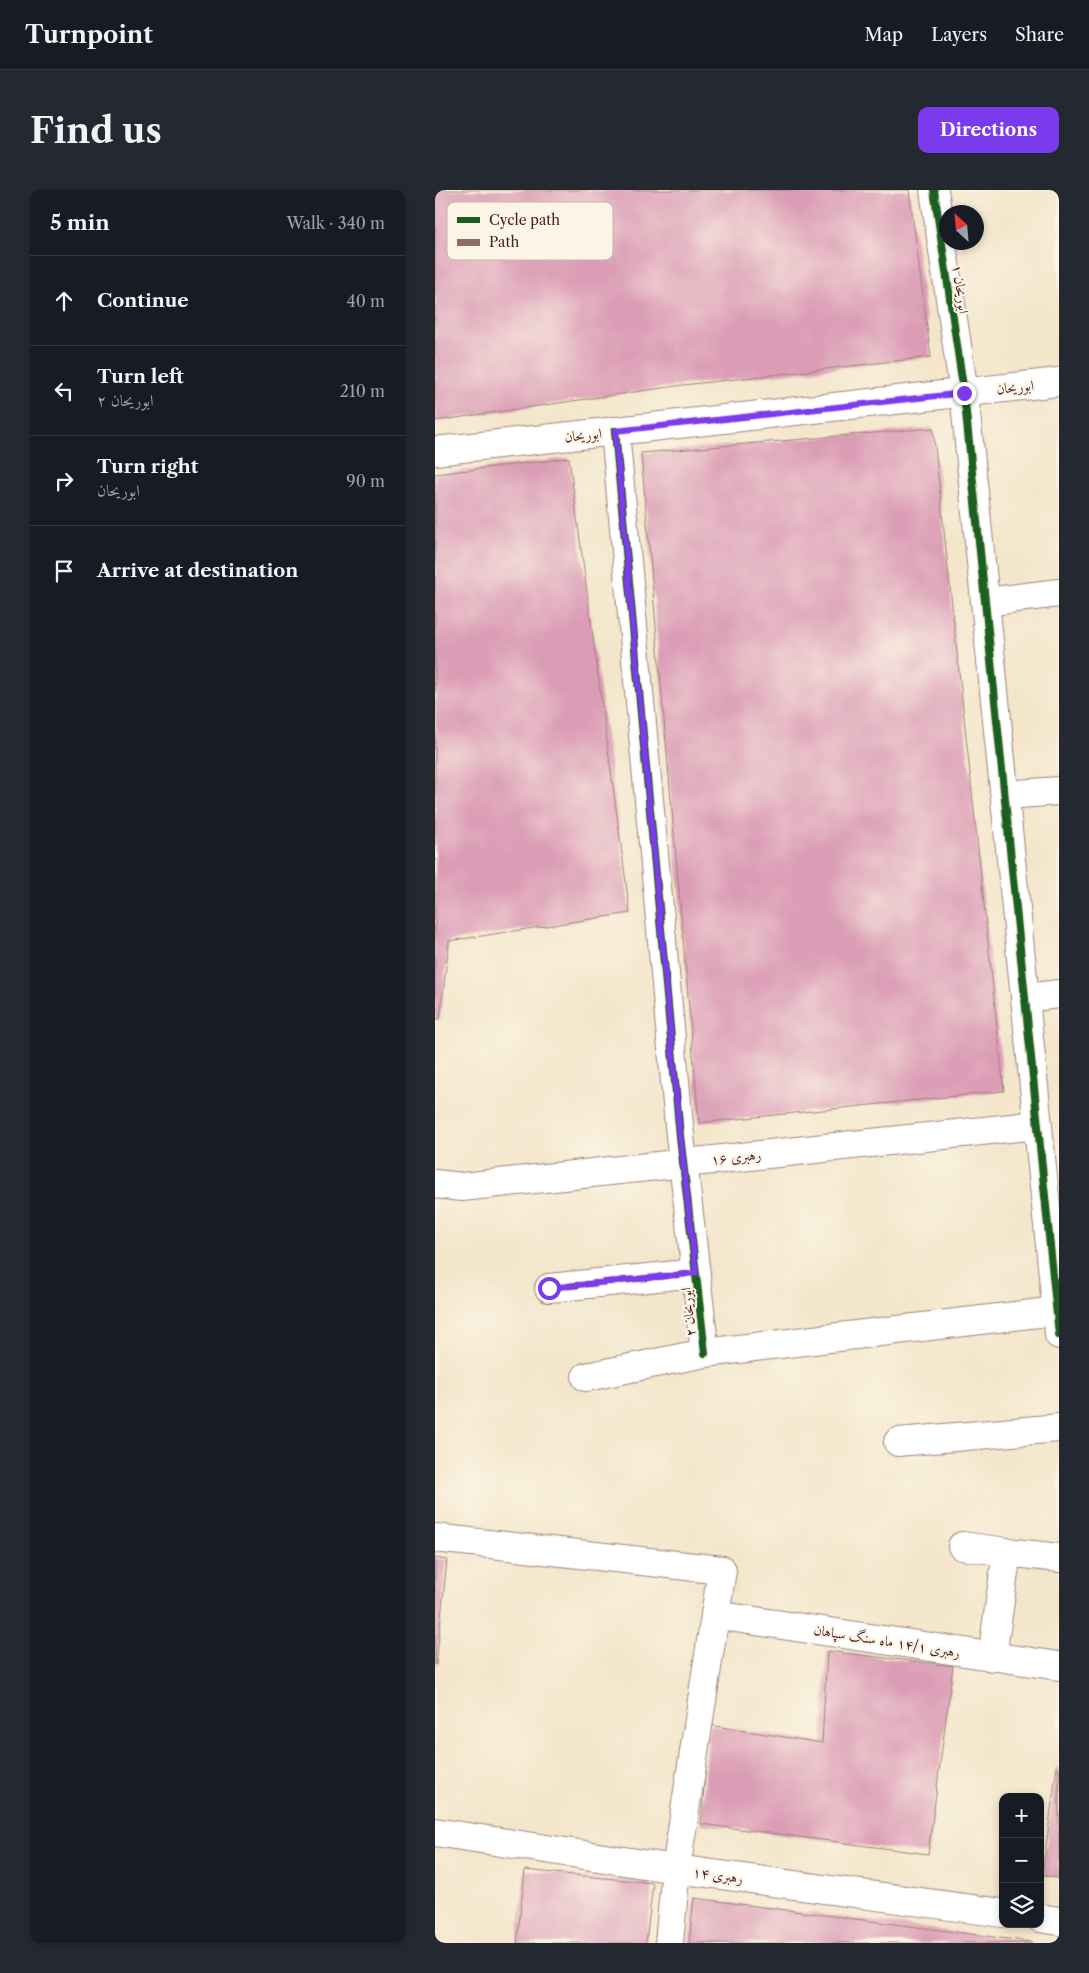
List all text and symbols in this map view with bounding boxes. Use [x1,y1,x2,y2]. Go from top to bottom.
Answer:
text: Turnpoint [25,20,153,49]
text: Map [865,24,903,46]
text: Layers [931,24,987,46]
text: Share [1015,24,1064,46]
button: Directions [918,107,1059,153]
text: Find us [30,109,162,152]
legend [447,202,613,260]
north arrow [939,205,984,250]
text: 5 min [50,210,110,235]
text: Cycle path [489,211,560,229]
text: Walk · 340 m [286,213,385,233]
text: Path [489,233,519,251]
street label: ابوریحان ۱ [949,263,973,315]
icon: ahead [50,287,78,315]
text: Continue [97,289,189,312]
text: 40 m [346,291,385,311]
text: Turn left [97,365,184,388]
street label: ابوریحان [995,376,1035,398]
icon: left [50,377,78,405]
text: 210 m [340,381,385,401]
route end [953,382,976,405]
text: ابوریحان ۲ [97,390,153,410]
street label: ابوریحان [563,424,603,446]
text: Turn right [97,455,198,478]
icon: right [50,467,78,495]
text: 90 m [346,471,385,491]
text: ابوریحان [97,480,140,500]
icon: arrive [50,557,78,585]
text: Arrive at destination [97,559,298,582]
street label: رهبری ۱۶ [710,1145,762,1169]
route start [538,1277,561,1300]
street label: ابوریحان ۲ [676,1286,700,1338]
street label: رهبری ۱۴/۱ ماه سنگ سپاهان [812,1621,961,1662]
map controls [999,1793,1044,1928]
button: + [999,1793,1044,1838]
button: − [999,1838,1044,1883]
street label: رهبری ۱۴ [692,1863,744,1887]
button: layers [999,1883,1044,1928]

